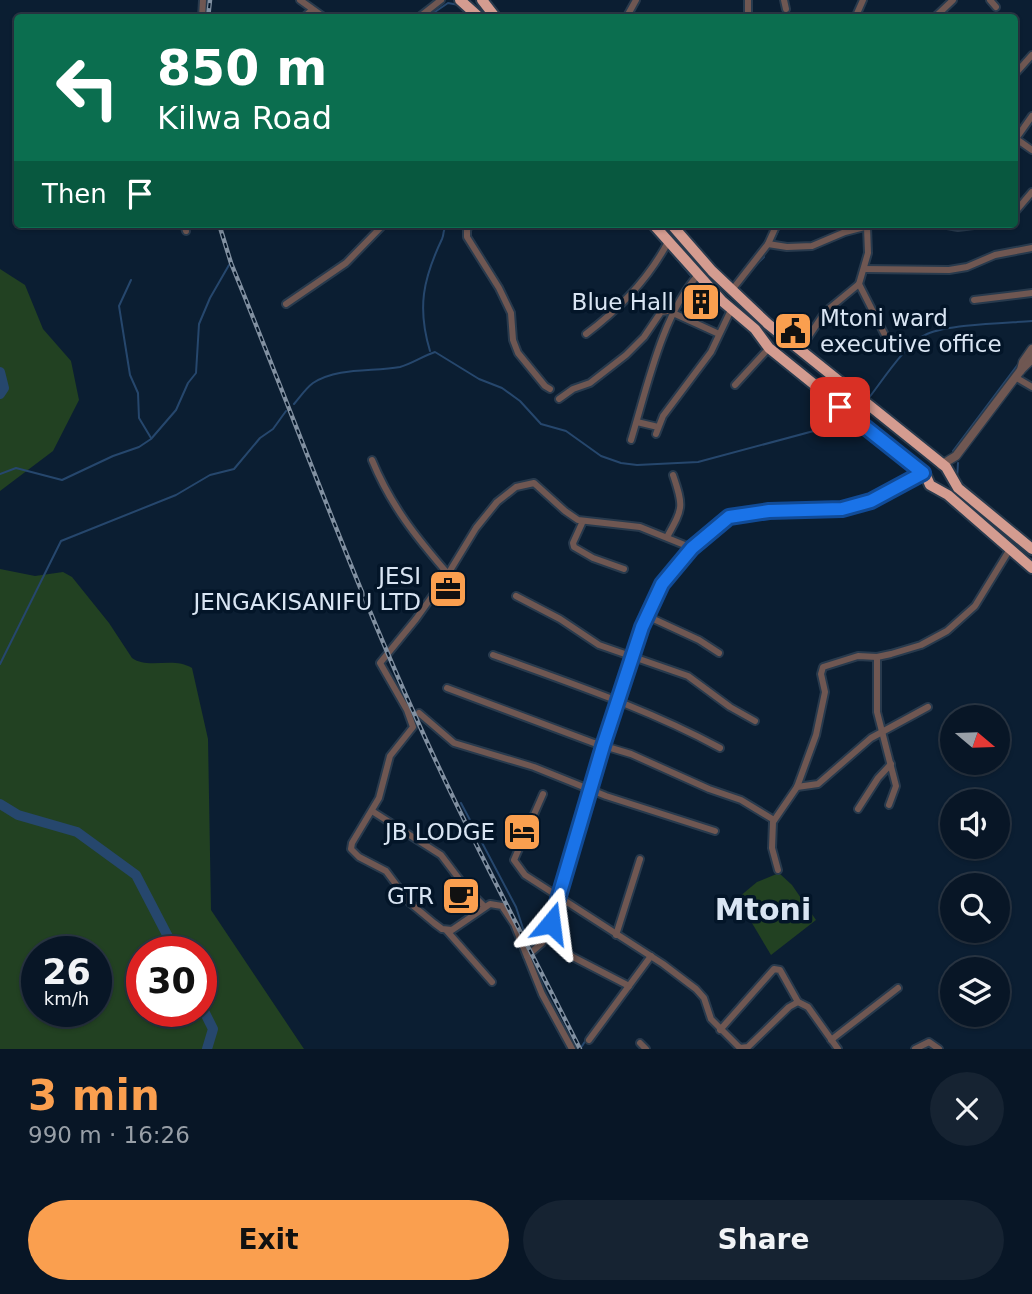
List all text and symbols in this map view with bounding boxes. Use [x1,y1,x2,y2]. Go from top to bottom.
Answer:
text: 850 m [157,40,327,97]
icon: left [42,42,133,133]
text: Kilwa Road [157,99,332,137]
icon: arrive [121,175,159,213]
text: Then [42,179,107,209]
building icon: Blue Hall [680,281,722,323]
place label: Blue Hall [572,289,674,315]
place label: Mtoni ward executive office [820,305,1002,357]
public building icon: Mtoni ward executive office [772,310,814,352]
pin [810,377,870,437]
icon: arrive [821,388,859,426]
place label: JESI JENGAKISANIFU LTD [192,563,421,615]
office icon: JESI JENGAKISANIFU LTD [427,568,469,610]
north arrow [940,705,1010,775]
map controls [940,705,1010,1027]
button: sound [940,789,1010,859]
hotel icon: JB LODGE [501,811,543,853]
place label: JB LODGE [383,819,495,845]
button: search [940,873,1010,943]
cafe icon: GTR [440,875,482,917]
place label: GTR [387,883,434,909]
position arrow [514,886,588,960]
district label: Mtoni [715,892,811,927]
speed limit sign: 30 [126,936,217,1027]
text: 26 [42,952,91,992]
button: layers [940,957,1010,1027]
text: km/h [44,988,89,1009]
text: 3 min [28,1071,160,1120]
button: close [930,1072,1004,1146]
text: 990 m · 16:26 [28,1122,190,1148]
button: Exit [28,1200,509,1280]
button: Share [523,1200,1004,1280]

